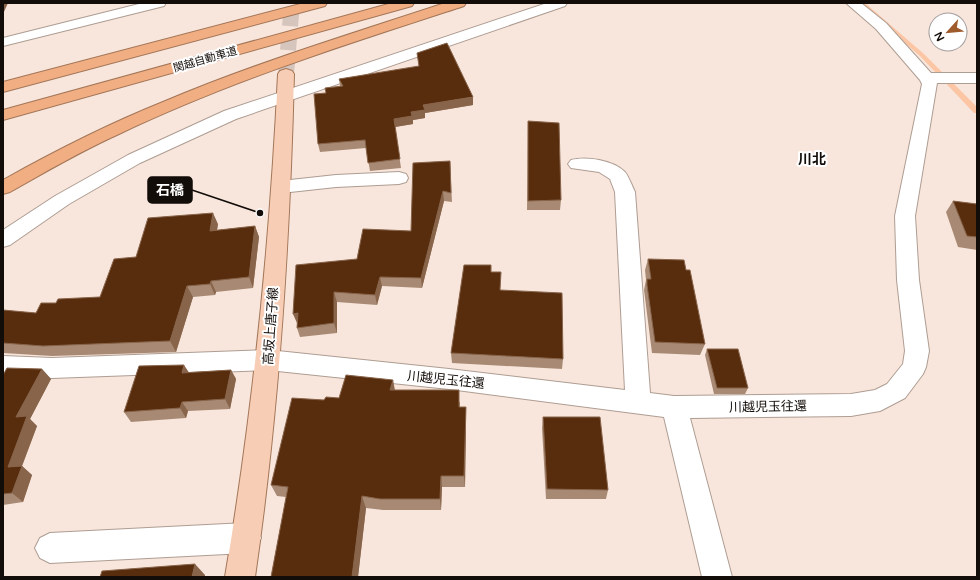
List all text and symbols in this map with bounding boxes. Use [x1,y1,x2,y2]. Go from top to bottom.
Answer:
north arrow [928,12,968,52]
text: N [932,29,947,43]
street label: 関越自動車道 [172,44,239,75]
district label: 川北 [798,151,826,168]
callout: 石橋 [148,177,192,203]
text: 石橋 [156,182,184,199]
street label: 高坂上唐子線 [260,287,282,366]
street label: 川越児玉往還 [406,368,486,392]
street label: 川越児玉往還 [729,398,807,416]

